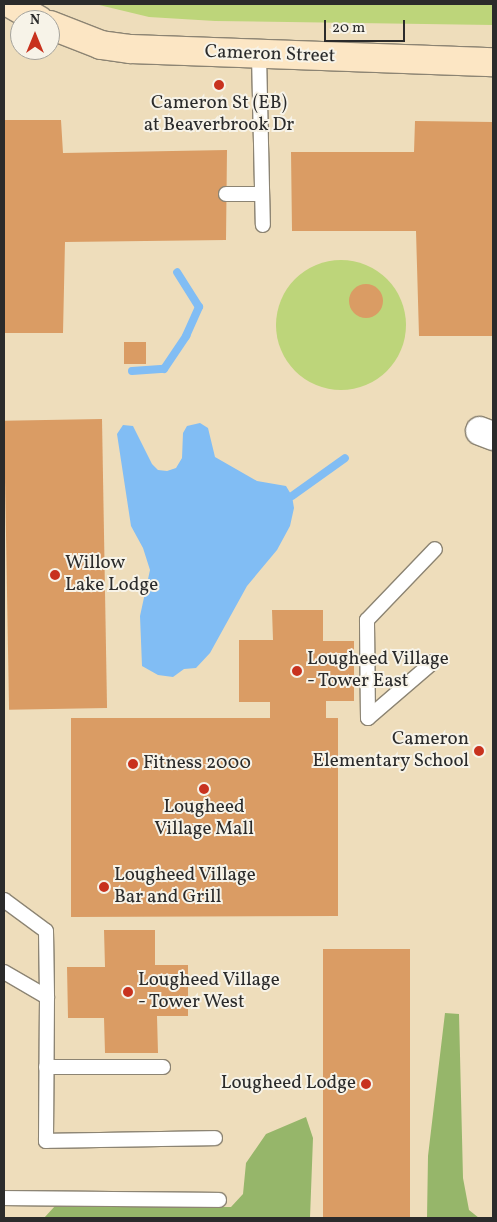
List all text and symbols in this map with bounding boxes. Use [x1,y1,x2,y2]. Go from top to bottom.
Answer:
north arrow [10,10,60,60]
scale bar [327,10,408,42]
text: N [30,11,40,30]
text: 20 m [332,18,365,39]
street label: Cameron Street [204,41,336,69]
marker: Cameron St (EB) at Beaverbrook Dr [213,79,225,91]
place label: Cameron St (EB) at Beaverbrook Dr [144,93,294,137]
place label: Willow Lake Lodge [65,553,158,597]
marker: Willow Lake Lodge [49,569,61,581]
place label: Lougheed Village - Tower East [307,649,449,693]
marker: Lougheed Village - Tower East [291,665,303,677]
place label: Cameron Elementary School [312,729,469,773]
marker: Cameron Elementary School [473,745,485,757]
place label: Fitness 2000 [143,753,251,775]
marker: Fitness 2000 [127,758,139,770]
marker: Lougheed Village Mall [198,783,210,795]
place label: Lougheed Village Mall [154,797,254,841]
place label: Lougheed Village Bar and Grill [114,865,256,909]
marker: Lougheed Village Bar and Grill [98,881,110,893]
place label: Lougheed Village - Tower West [138,970,280,1014]
marker: Lougheed Village - Tower West [122,986,134,998]
place label: Lougheed Lodge [221,1073,356,1095]
marker: Lougheed Lodge [360,1078,372,1090]

